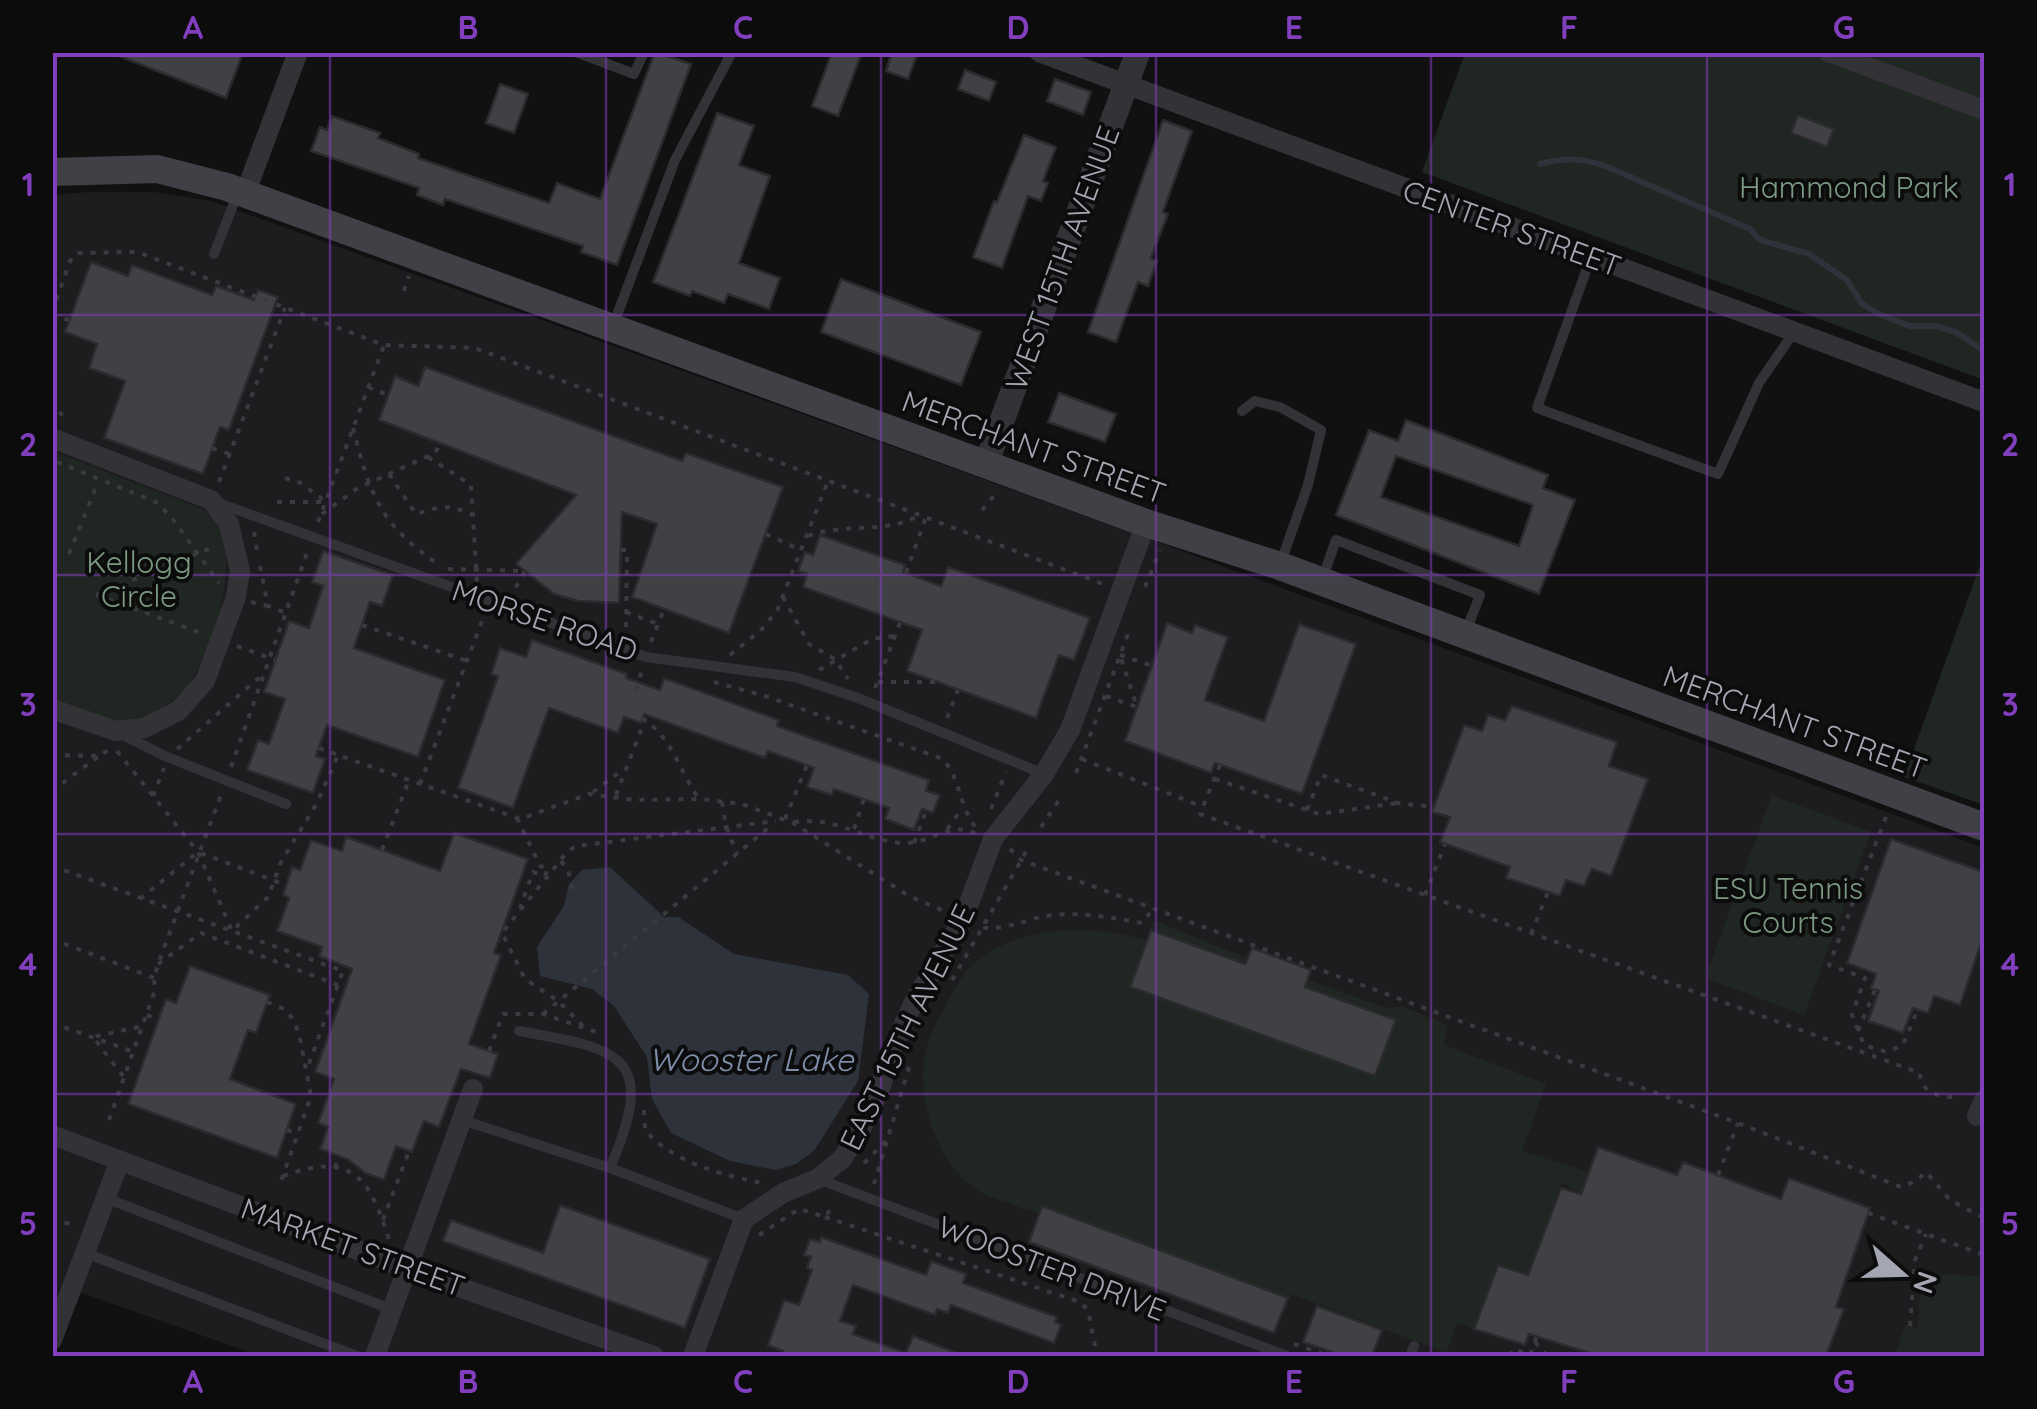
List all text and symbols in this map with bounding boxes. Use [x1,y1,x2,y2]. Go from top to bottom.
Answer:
text: A [183,7,204,47]
text: B [458,7,478,47]
text: C [733,7,753,47]
text: D [1007,7,1029,47]
text: E [1285,7,1303,47]
text: F [1560,7,1578,47]
text: G [1833,7,1855,47]
street label: WEST 15TH AVENUE [997,121,1127,395]
text: 1 [22,164,34,204]
text: 1 [2004,164,2016,204]
park label: Hammond Park [1739,168,1959,206]
street label: CENTER STREET [1398,171,1626,285]
street label: MERCHANT STREET [897,382,1171,512]
text: 2 [19,424,37,464]
text: 2 [2001,424,2019,464]
park label: Kellogg Circle [86,543,192,615]
street label: MORSE ROAD [447,571,643,669]
street label: MERCHANT STREET [1658,657,1932,787]
text: 3 [19,684,37,724]
text: 3 [2001,684,2019,724]
park label: ESU Tennis Courts [1713,869,1863,941]
street label: EAST 15TH AVENUE [831,898,983,1156]
text: 4 [19,944,38,984]
text: 4 [2001,944,2020,984]
water label: Wooster Lake [649,1039,855,1079]
street label: MARKET STREET [236,1189,470,1305]
text: 5 [19,1203,37,1243]
text: 5 [2001,1203,2019,1243]
street label: WOOSTER DRIVE [933,1207,1171,1329]
north arrow [1852,1224,1952,1324]
text: N [1906,1267,1946,1298]
text: A [183,1361,204,1401]
text: B [458,1361,478,1401]
text: C [733,1361,753,1401]
text: D [1007,1361,1029,1401]
text: E [1285,1361,1303,1401]
text: F [1560,1361,1578,1401]
text: G [1833,1361,1855,1401]

